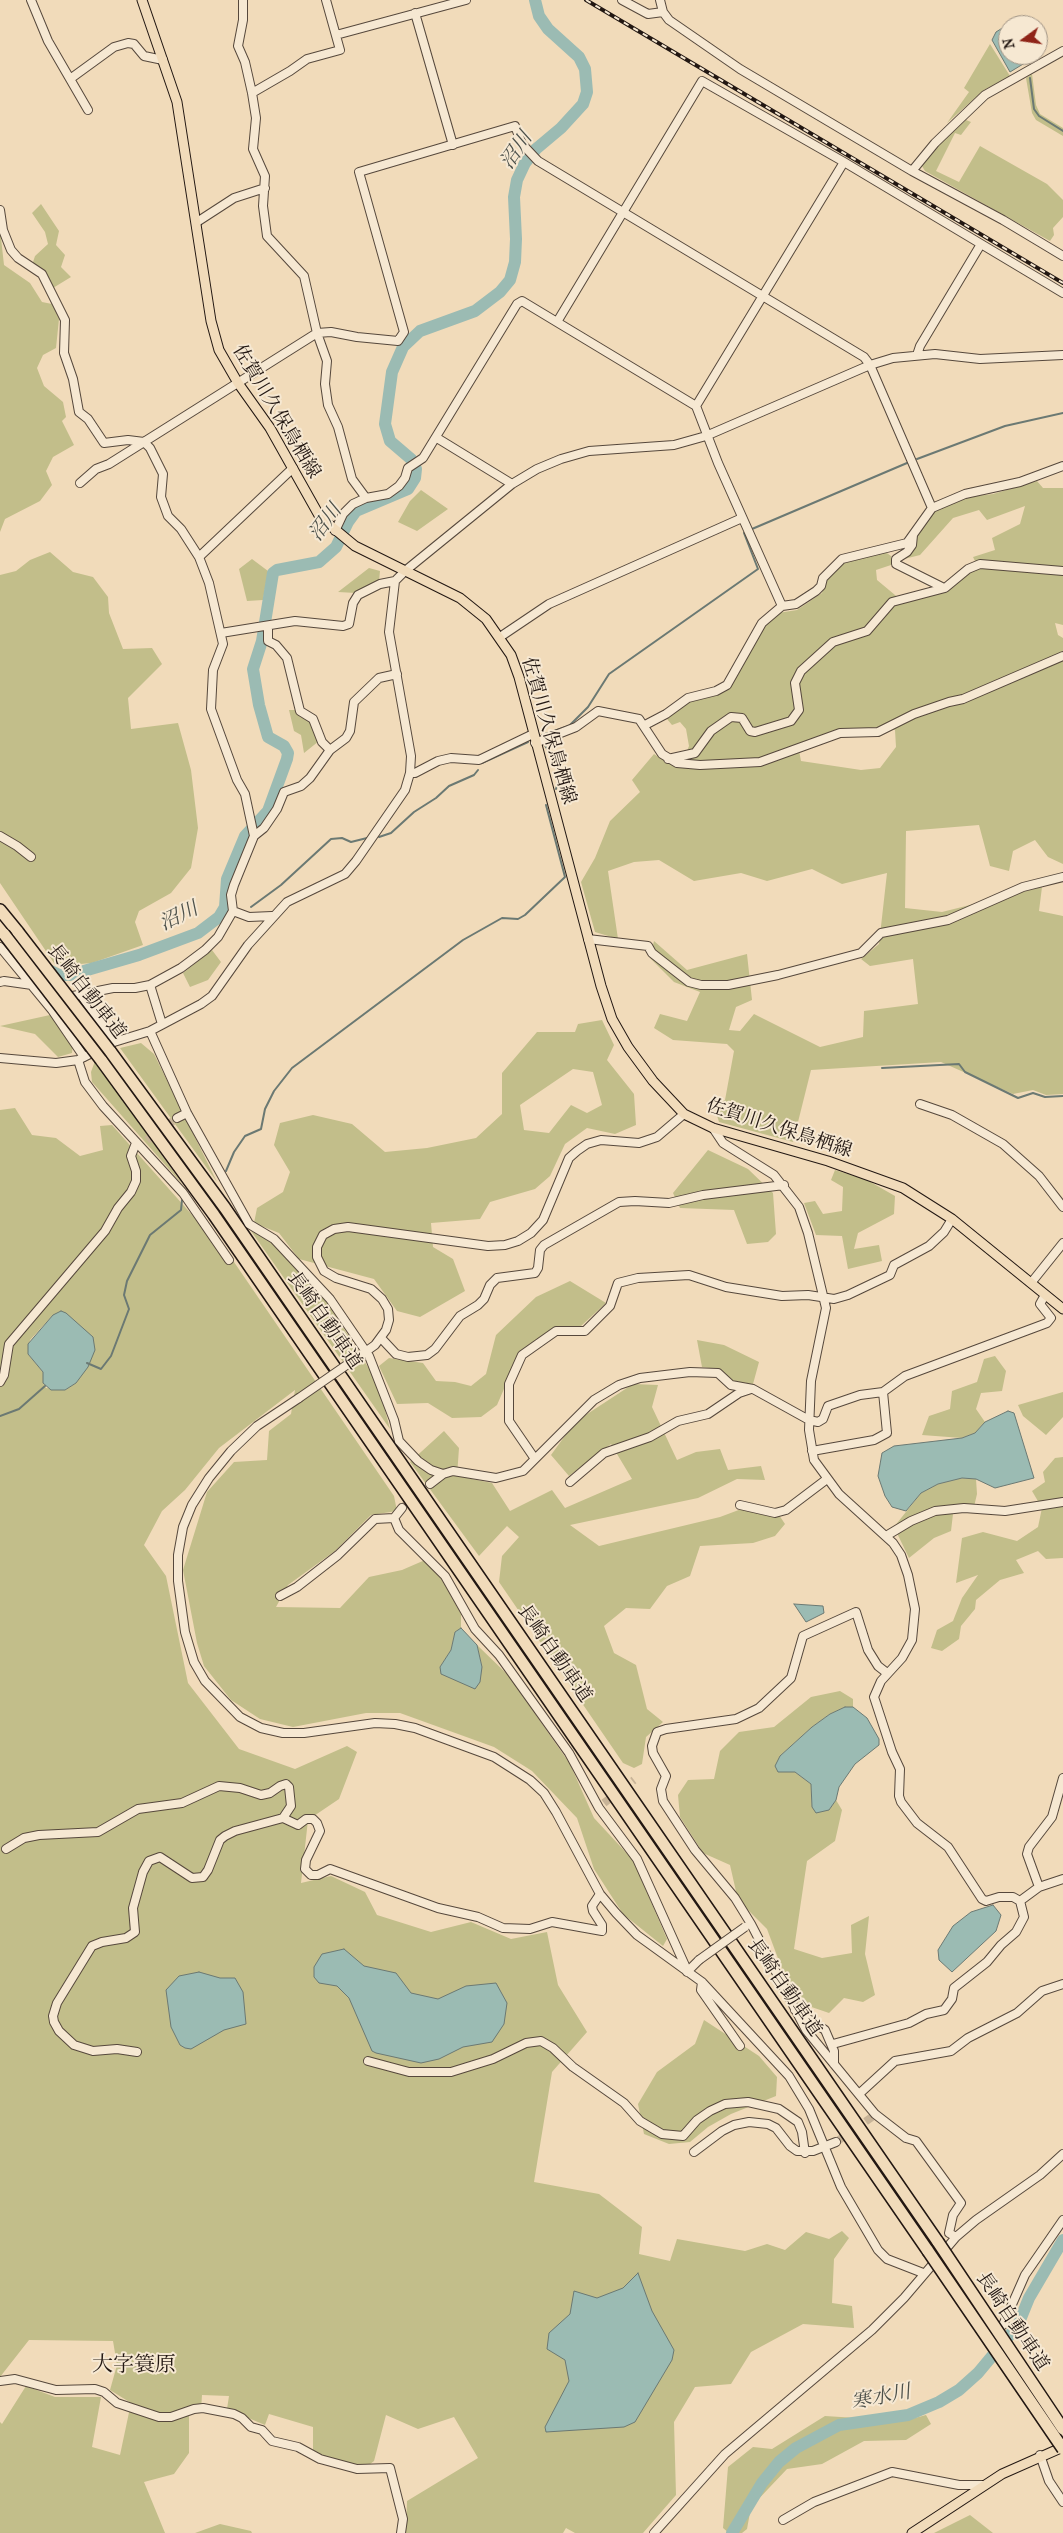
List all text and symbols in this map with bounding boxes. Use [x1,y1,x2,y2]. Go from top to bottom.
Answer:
north arrow [998,15,1048,65]
text: N [999,36,1018,51]
water label: 沼川 [496,128,538,174]
street label: 佐賀川久保鳥栖線 [227,341,325,483]
water label: 沼川 [305,500,347,546]
street label: 佐賀川久保鳥栖線 [516,655,580,807]
water label: 沼川 [156,897,202,937]
street label: 長崎自動車道 [42,940,130,1044]
street label: 佐賀川久保鳥栖線 [703,1095,855,1163]
street label: 長崎自動車道 [282,1268,366,1374]
street label: 長崎自動車道 [512,1601,596,1707]
street label: 長崎自動車道 [742,1935,826,2041]
street label: 長崎自動車道 [971,2268,1053,2376]
district label: 大字簑原 [92,2353,176,2379]
water label: 寒水川 [849,2380,913,2416]

